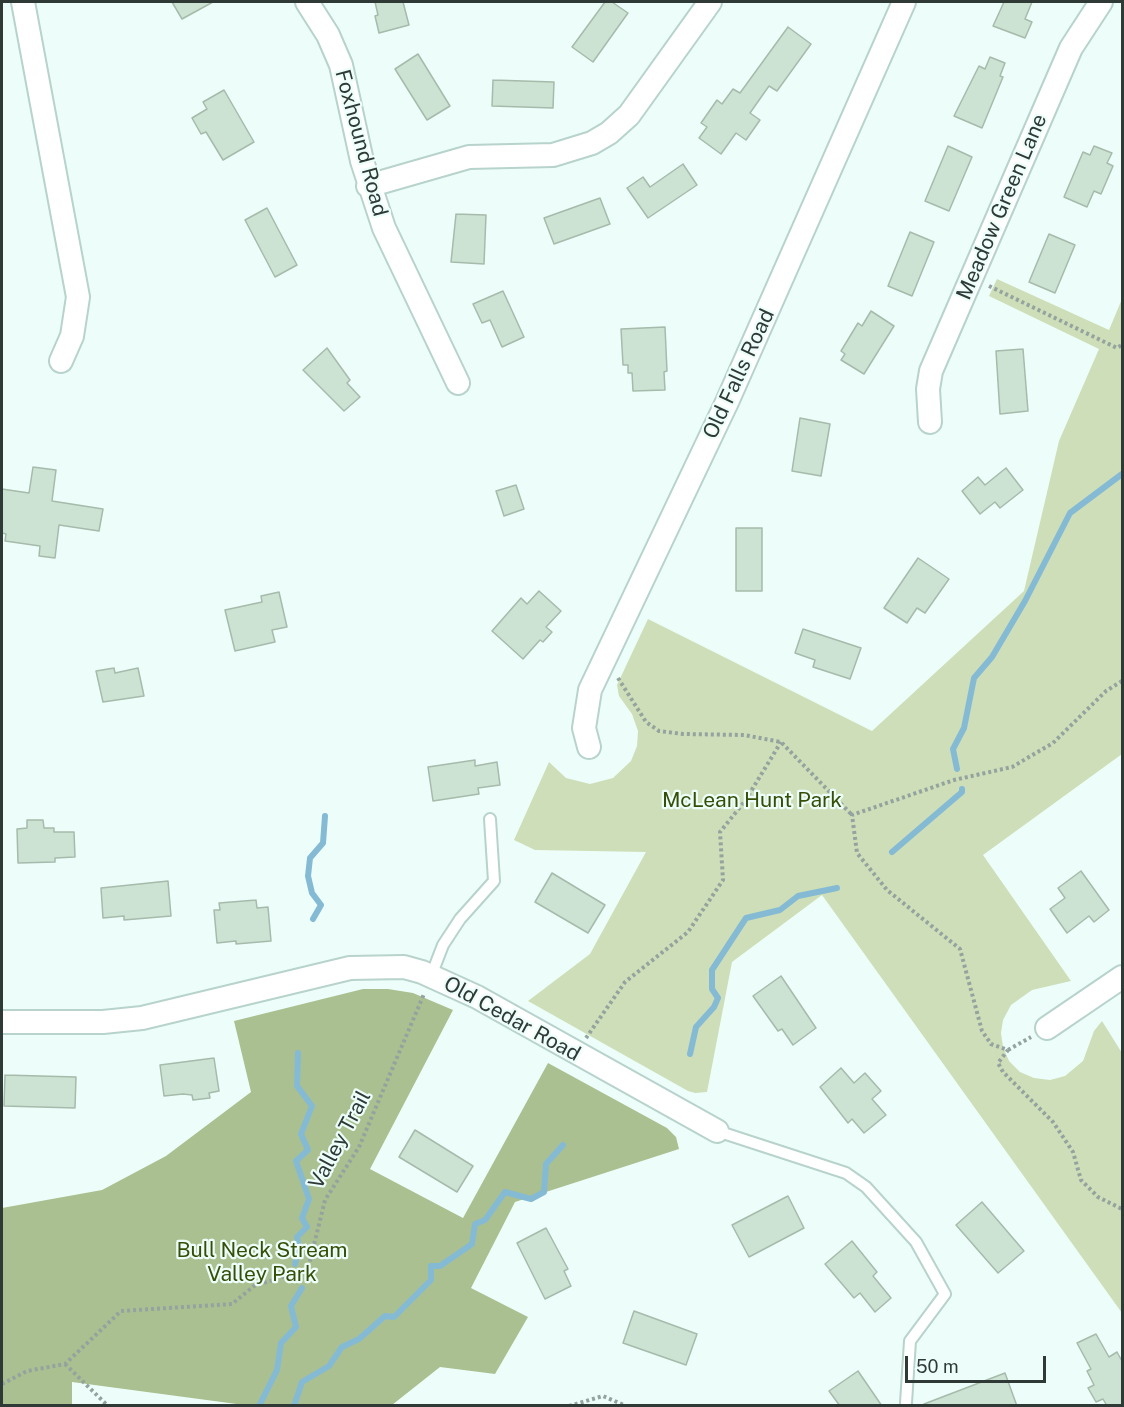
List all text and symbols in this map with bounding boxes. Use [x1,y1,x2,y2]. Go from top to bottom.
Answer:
street label: Foxhound Road [329,67,393,219]
street label: Meadow Green Lane [951,110,1053,304]
street label: Old Falls Road [698,305,780,443]
park label: McLean Hunt Park [662,788,842,814]
street label: Old Cedar Road [439,971,585,1067]
street label: Valley Trail [304,1087,376,1193]
park label: Bull Neck Stream Valley Park [176,1238,348,1288]
scale bar [908,1344,1049,1382]
text: 50 m [916,1356,959,1377]

